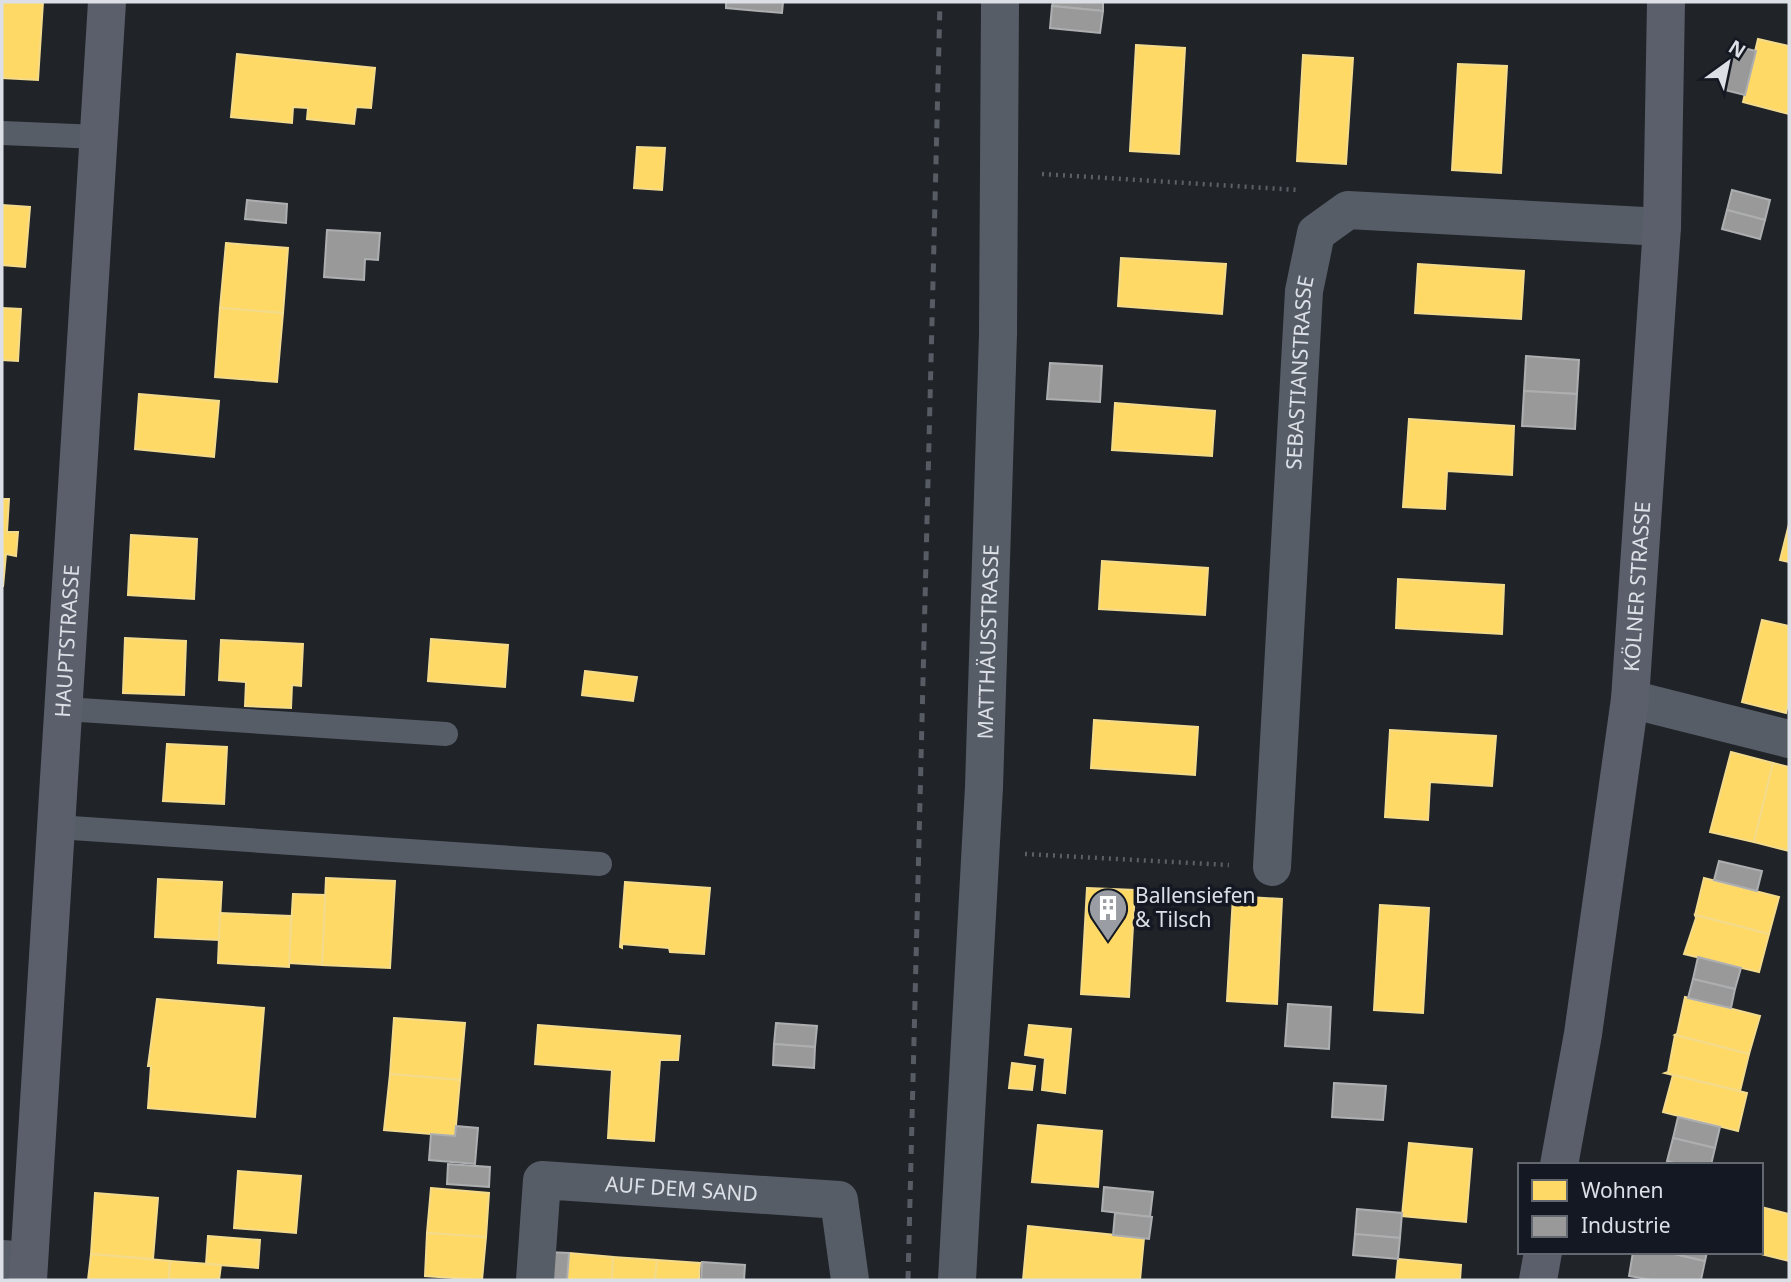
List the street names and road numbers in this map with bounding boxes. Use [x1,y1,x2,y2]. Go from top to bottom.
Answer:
street label: SEBASTIANSTRASSE [1279,273,1320,471]
street label: KÖLNER STRASSE [1617,501,1656,673]
street label: MATTHÄUSSTRASSE [970,544,1004,740]
street label: HAUPTSTRASSE [48,564,85,718]
street label: AUF DEM SAND [604,1169,759,1207]

